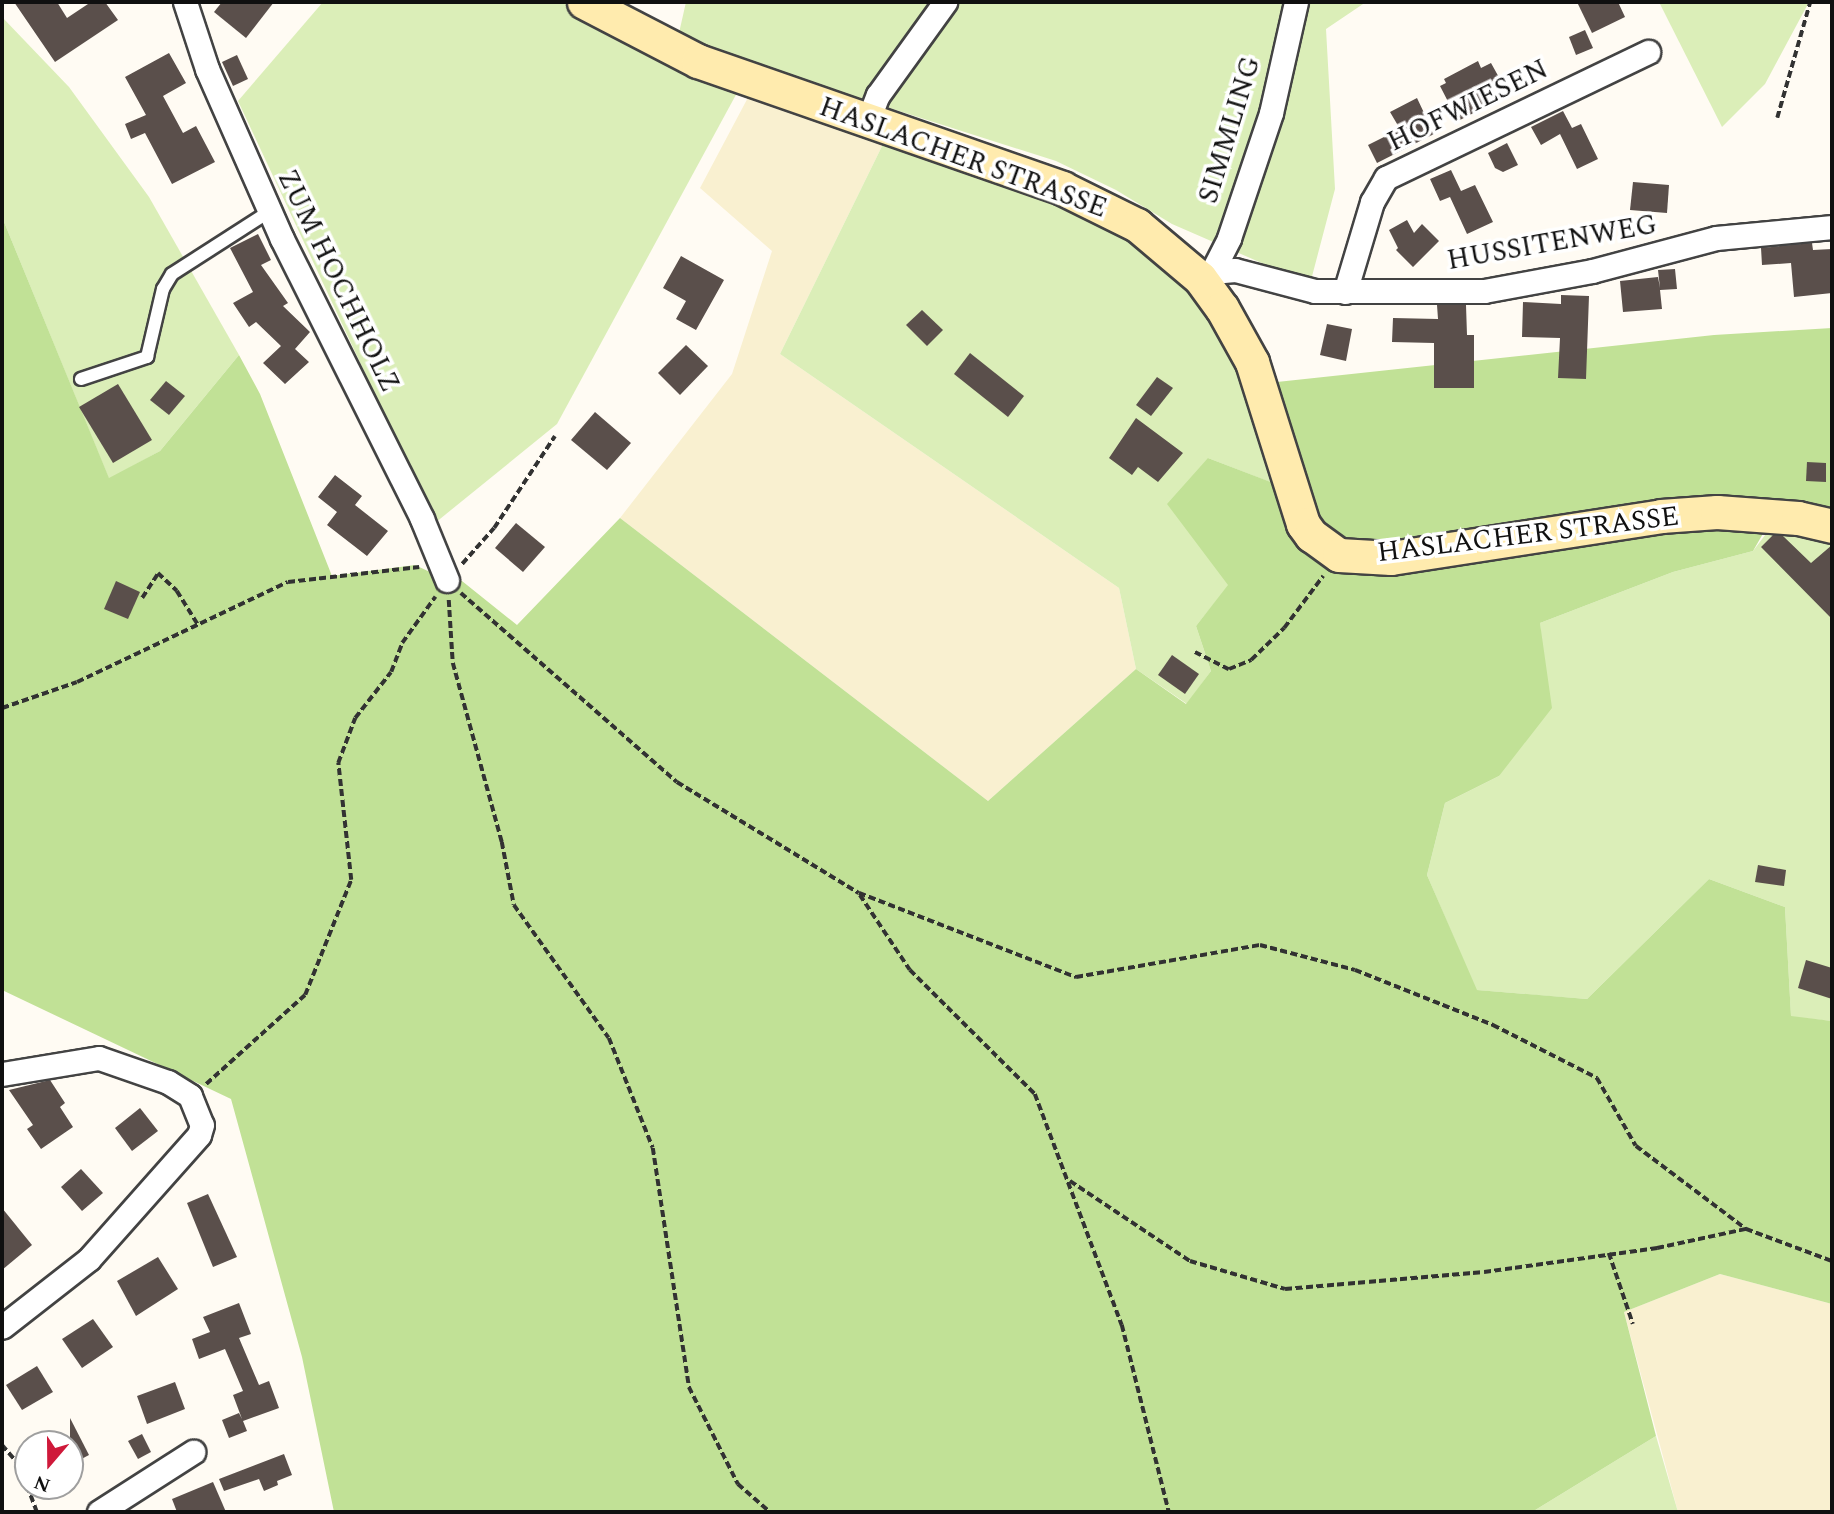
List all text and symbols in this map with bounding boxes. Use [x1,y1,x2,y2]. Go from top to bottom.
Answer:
street label: SIMMLING [1192,53,1268,207]
street label: HOFWIESEN [1382,53,1554,159]
street label: HASLACHER STRASSE [814,90,1112,226]
street label: ZUM HOCHHOLZ [270,164,406,398]
street label: HUSSITENWEG [1444,208,1660,278]
street label: HASLACHER STRASSE [1375,500,1681,570]
north arrow [14,1430,84,1500]
text: N [30,1467,55,1500]

